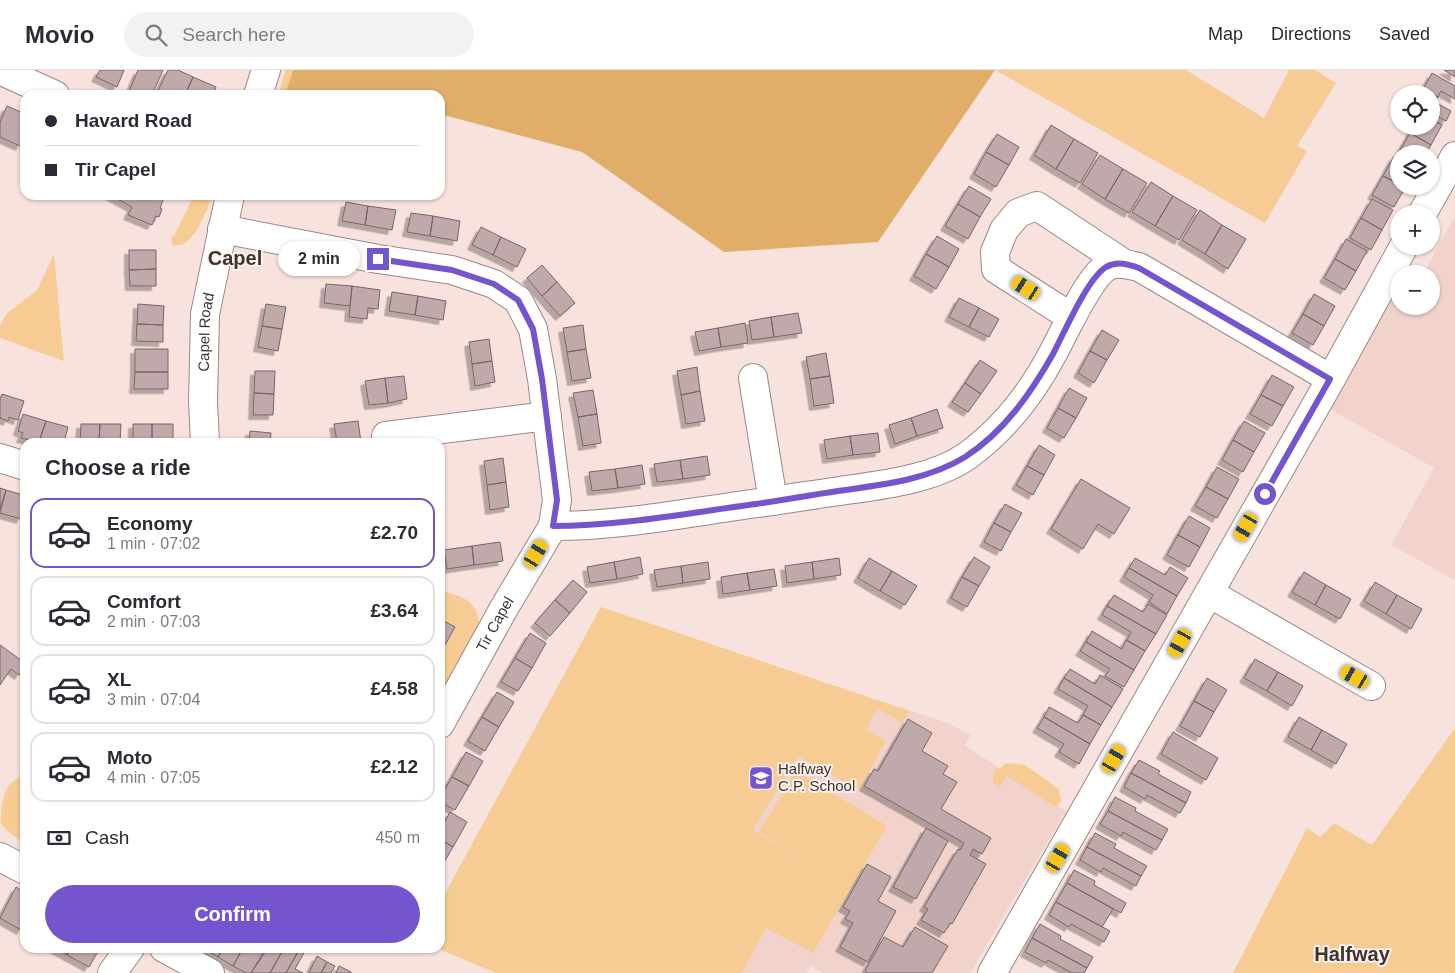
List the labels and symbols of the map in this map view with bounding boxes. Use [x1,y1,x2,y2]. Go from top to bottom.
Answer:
callout: 2 min [278,242,360,276]
district label: Capel [208,247,262,269]
route end [367,248,389,270]
car [1009,274,1042,302]
street label: Capel Road [195,291,217,372]
route start [1254,483,1276,505]
car [1232,510,1259,544]
car [521,537,550,571]
street label: Tir Capel [473,593,517,654]
car [1166,626,1193,660]
car [1338,663,1371,691]
car [1100,742,1127,776]
place label: Halfway C.P. School [778,760,855,794]
school or university icon: Halfway C.P. School [748,765,774,791]
car [1044,841,1071,875]
district label: Halfway [1314,943,1391,965]

